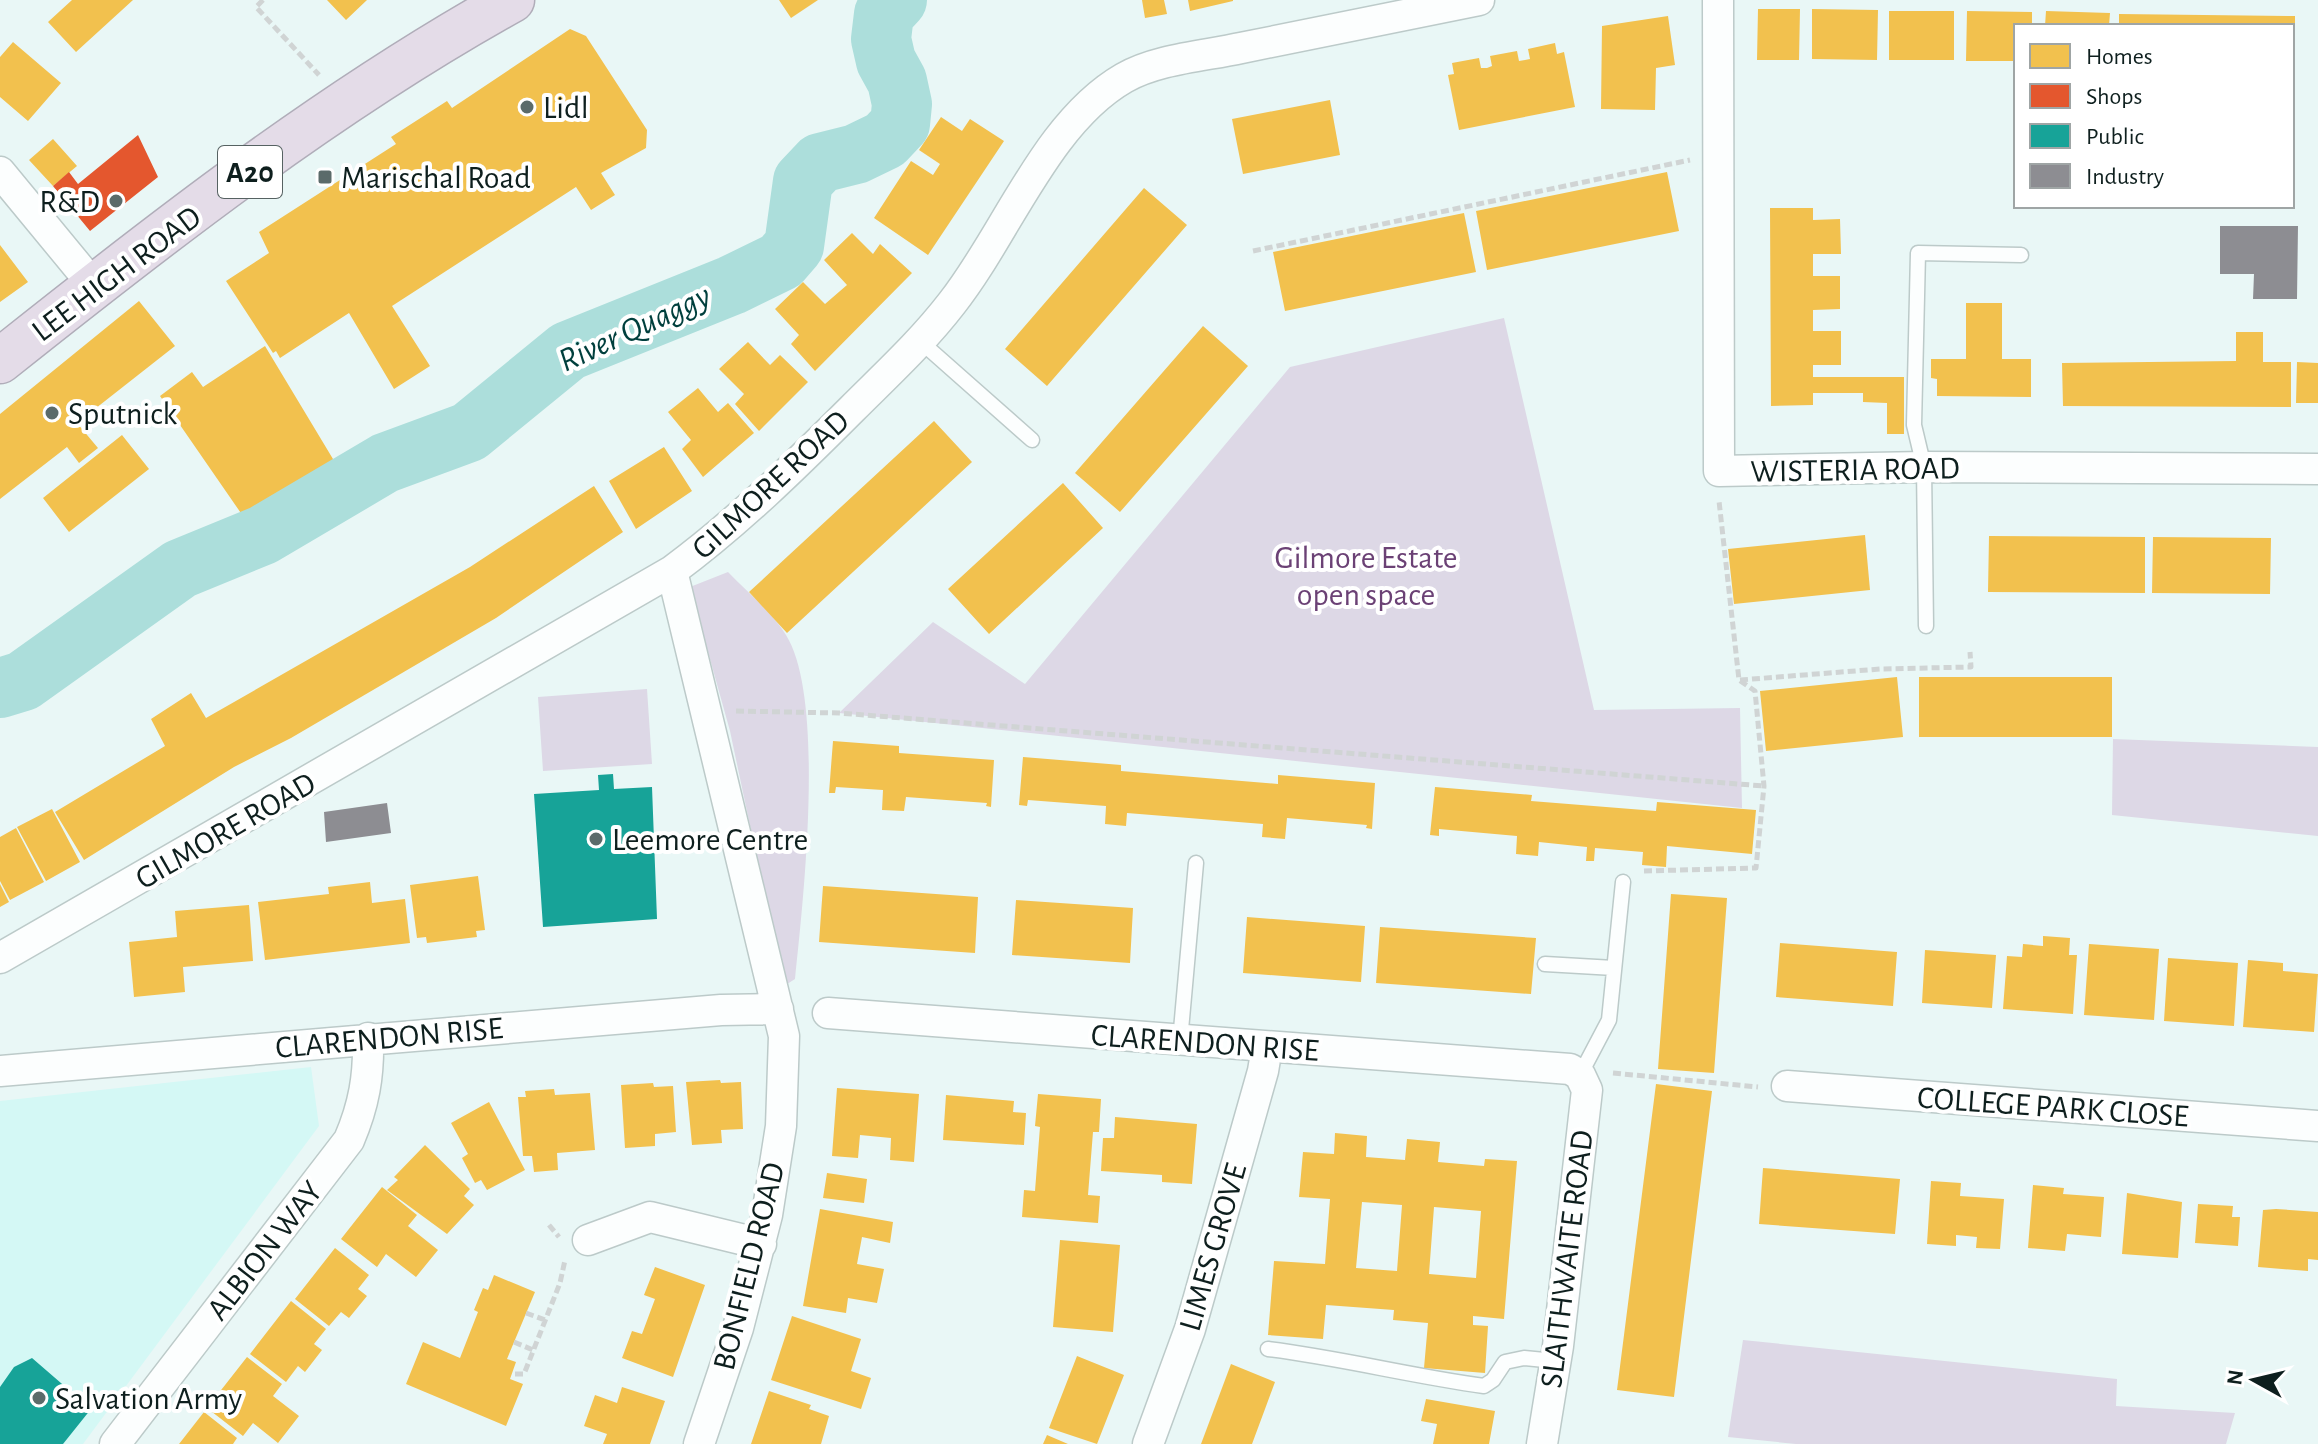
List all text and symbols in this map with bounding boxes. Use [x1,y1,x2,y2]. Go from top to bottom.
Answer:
legend [2014,24,2294,208]
text: Homes [2086,45,2153,69]
text: Shops [2086,85,2142,109]
place label: Lidl [543,92,589,124]
marker: Lidl [518,98,536,116]
text: Public [2086,125,2144,149]
road number: A20 [218,146,282,198]
place label: Marischal Road [341,162,531,194]
text: Industry [2086,165,2164,189]
marker: Marischal Road [316,168,334,186]
place label: R&D [39,186,100,218]
marker: R&D [107,192,125,210]
street label: LEE HIGH ROAD [26,200,207,347]
water label: River Quaggy [554,279,716,379]
place label: Sputnick [68,398,177,430]
marker: Sputnick [43,404,61,422]
street label: GILMORE ROAD [686,404,855,565]
street label: WISTERIA ROAD [1750,452,1960,488]
park label: Gilmore Estate open space [1275,542,1457,611]
street label: GILMORE ROAD [130,767,321,895]
place label: Leemore Centre [612,824,808,856]
marker: Leemore Centre [587,830,605,848]
street label: CLARENDON RISE [274,1012,504,1064]
street label: CLARENDON RISE [1090,1019,1320,1067]
street label: COLLEGE PARK CLOSE [1916,1082,2190,1132]
street label: SLAITHWAITE ROAD [1535,1128,1599,1390]
street label: BONFIELD ROAD [708,1159,790,1373]
street label: LIMES GROVE [1174,1160,1252,1335]
street label: ALBION WAY [201,1175,329,1326]
north arrow [2214,1340,2294,1420]
text: N [2223,1368,2247,1386]
place label: Salvation Army [55,1383,243,1415]
marker: Salvation Army [30,1389,48,1407]

